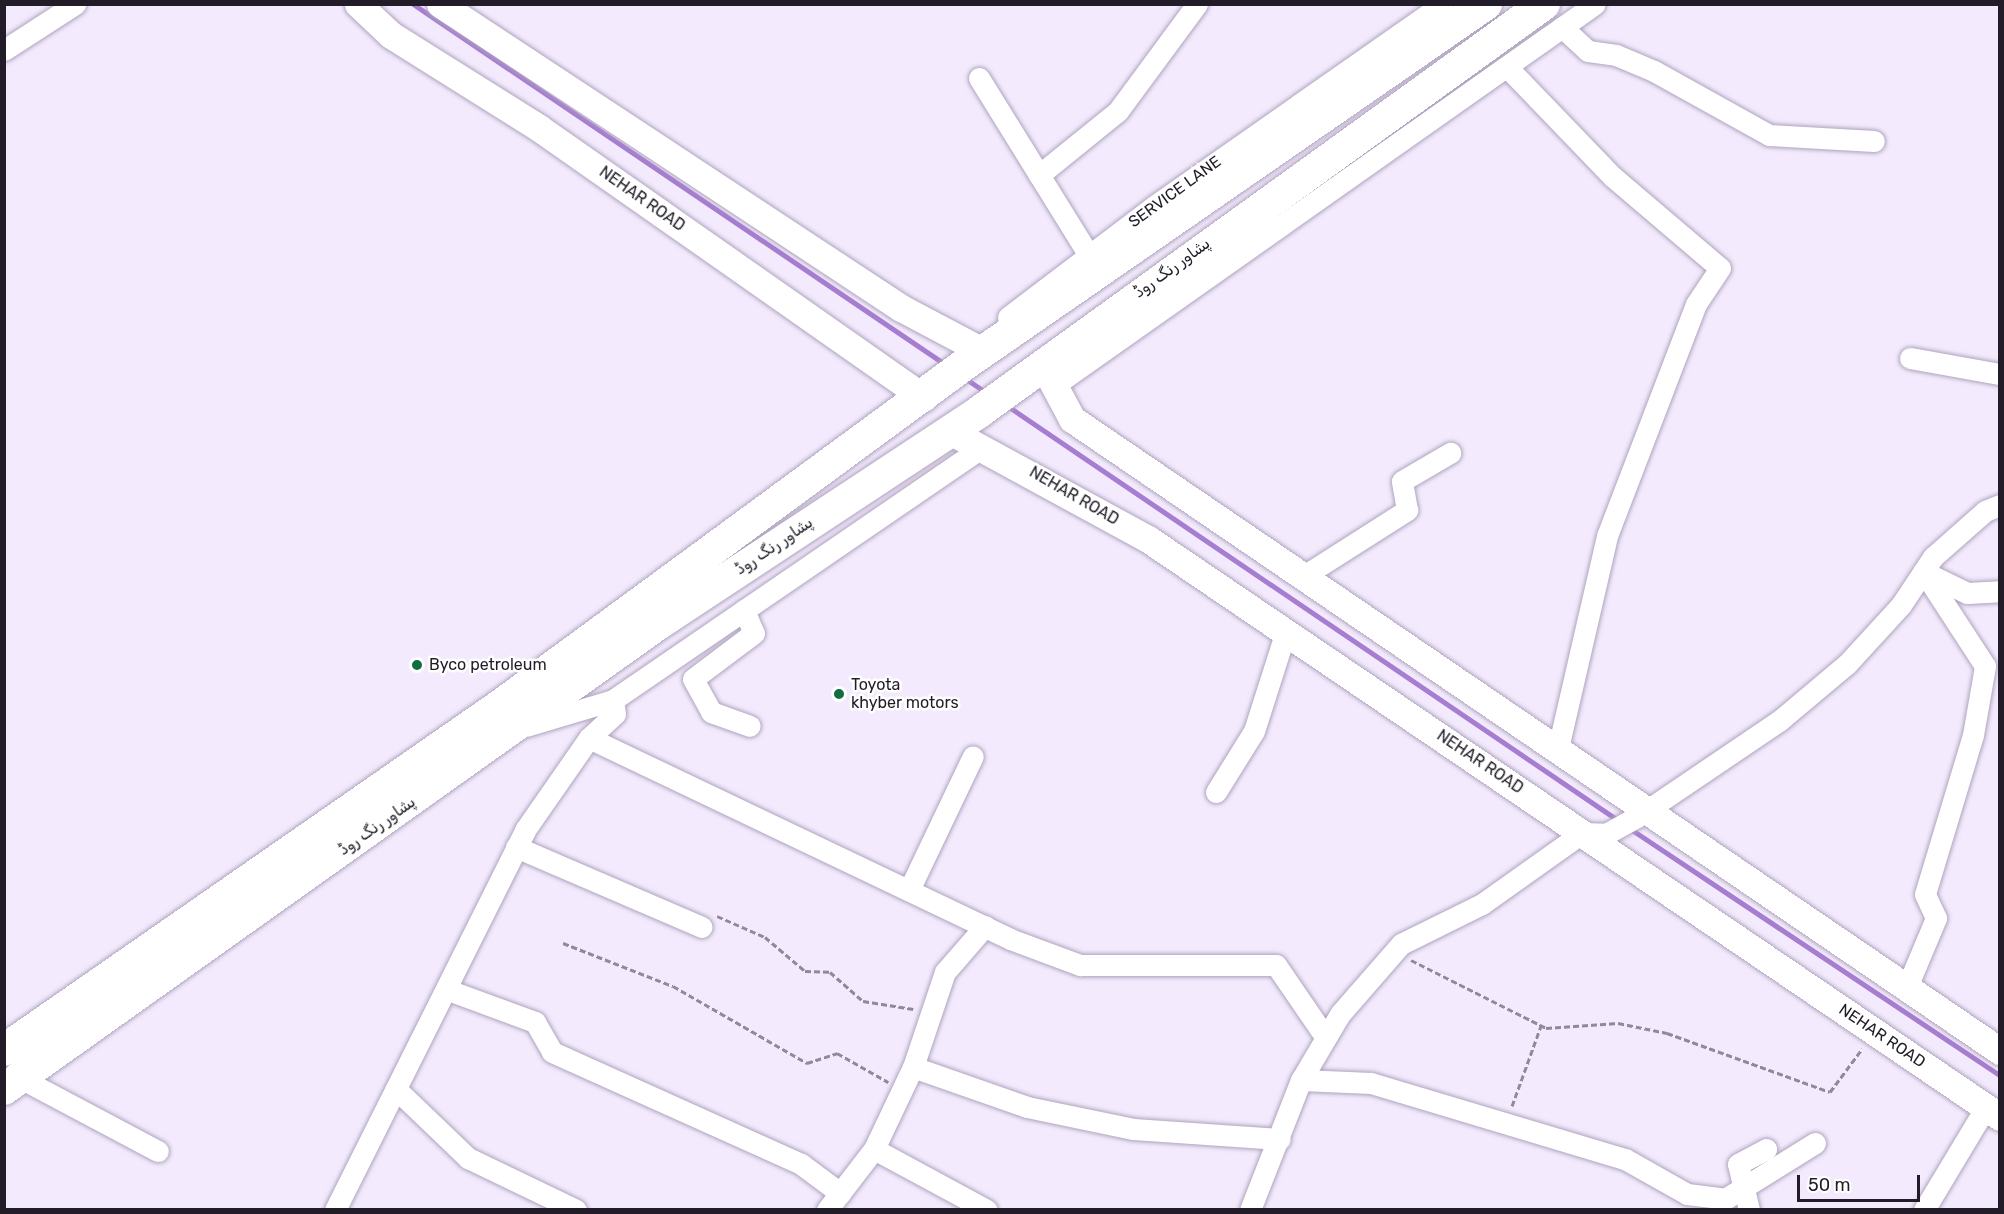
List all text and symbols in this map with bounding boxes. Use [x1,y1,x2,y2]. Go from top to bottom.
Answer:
street label: SERVICE LANE [1125,152,1225,232]
street label: NEHAR ROAD [595,162,689,236]
street label: پشاور رنگ روڈ [1130,234,1214,302]
street label: NEHAR ROAD [1026,463,1122,529]
street label: پشاور رنگ روڈ [731,513,817,579]
place label: Byco petroleum [429,655,547,675]
marker: Byco petroleum [410,658,424,672]
place label: Toyota khyber motors [851,675,959,713]
marker: Toyota khyber motors [832,687,846,701]
street label: NEHAR ROAD [1433,726,1527,798]
street label: پشاور رنگ روڈ [335,792,419,860]
street label: NEHAR ROAD [1835,1000,1929,1072]
scale bar [1800,1163,1923,1201]
text: 50 m [1808,1174,1851,1196]

